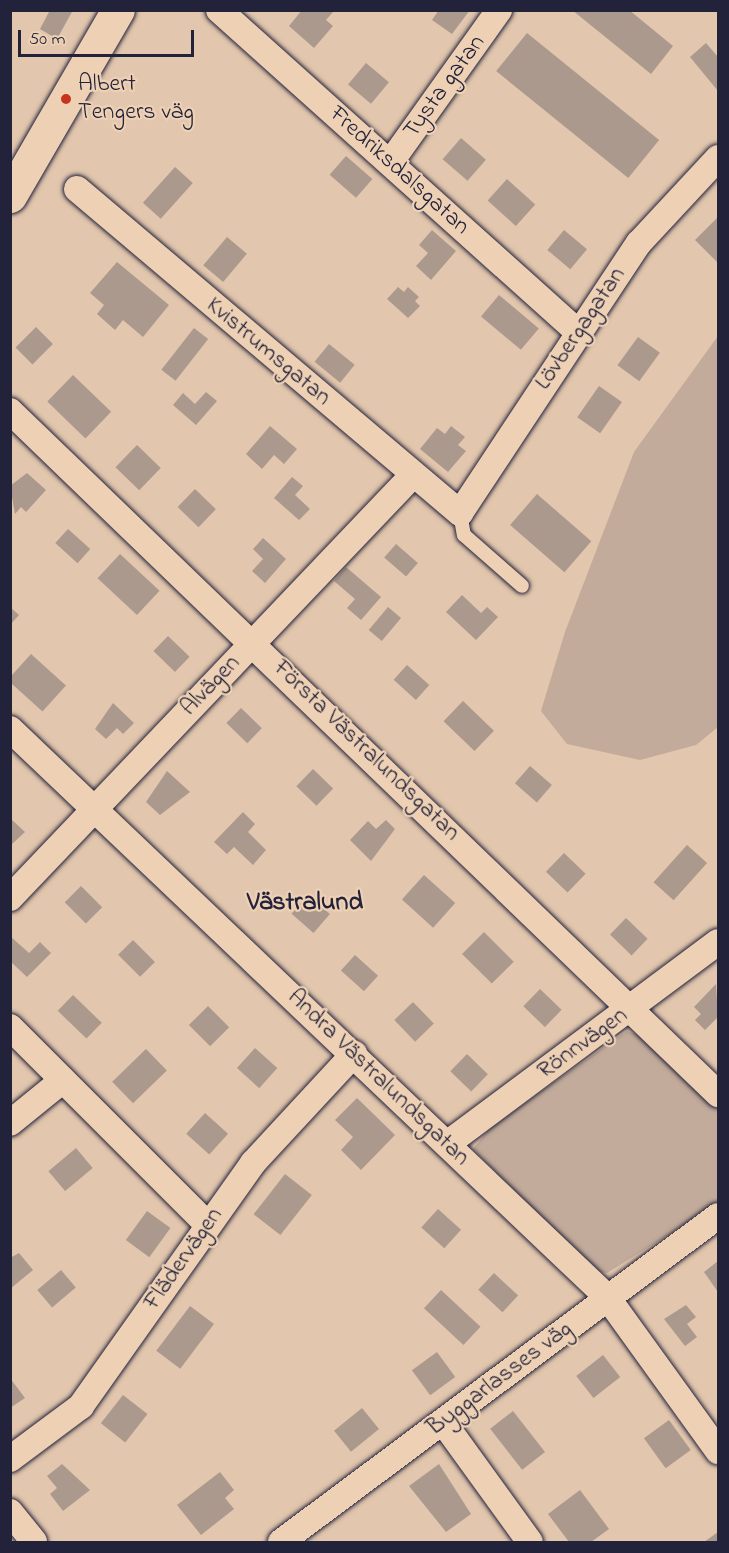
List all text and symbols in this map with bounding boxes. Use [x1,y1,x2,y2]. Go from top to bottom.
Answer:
scale bar [21,18,196,56]
text: 50 m [29,27,66,53]
street label: Tysta gatan [398,30,492,144]
place label: Albert Tengers väg [78,71,194,127]
marker: Albert Tengers väg [59,92,73,106]
street label: Fredriksdalsgatan [323,100,475,242]
street label: Lövbergagatan [529,262,633,396]
street label: Kvistrumsgatan [200,291,336,413]
street label: Alvägen [175,650,247,722]
street label: Första Västralundsgatan [267,654,465,848]
district label: Västralund [247,888,363,920]
street label: Andra Västralundsgatan [281,983,475,1173]
street label: Rönnvägen [532,1002,634,1086]
street label: Flädervägen [138,1202,230,1316]
street label: Byggarlasses väg [422,1315,578,1443]

